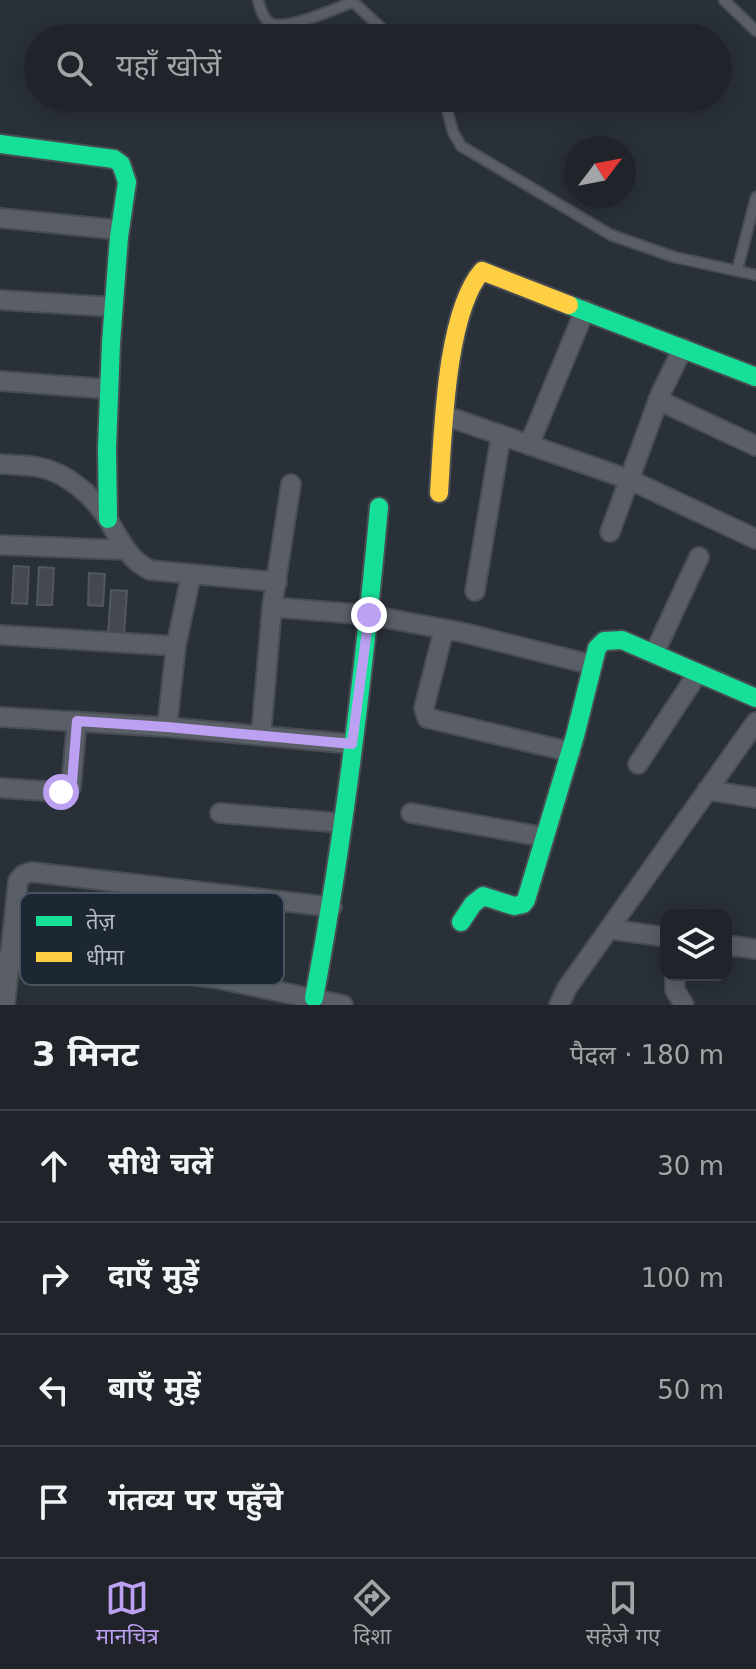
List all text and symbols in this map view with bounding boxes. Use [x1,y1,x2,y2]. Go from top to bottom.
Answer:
search box [24,24,732,112]
icon: search [52,46,96,90]
text: यहाँ खोजें [116,48,221,83]
north arrow [564,136,636,208]
route end [351,597,387,633]
route start [43,774,79,810]
legend [20,893,284,985]
text: तेज़ [86,908,116,934]
map controls [660,909,732,981]
button: layers [660,909,732,981]
text: धीमा [86,945,124,970]
text: 3 मिनट [32,1034,139,1074]
text: पैदल · 180 m [570,1040,724,1070]
icon: ahead [32,1144,76,1188]
text: सीधे चलें [108,1146,213,1181]
text: 30 m [657,1151,724,1181]
icon: right [32,1256,76,1300]
text: दाएँ मुड़ें [108,1258,199,1293]
text: 100 m [641,1263,724,1293]
icon: left [32,1368,76,1412]
text: बाएँ मुड़ें [108,1370,201,1405]
text: 50 m [657,1375,724,1405]
icon: arrive [32,1480,76,1524]
text: गंतव्य पर पहुँचे [108,1482,283,1517]
tab: मानचित्र [96,1576,159,1653]
tab: दिशा [350,1576,394,1653]
tab: सहेजे गए [586,1576,660,1653]

